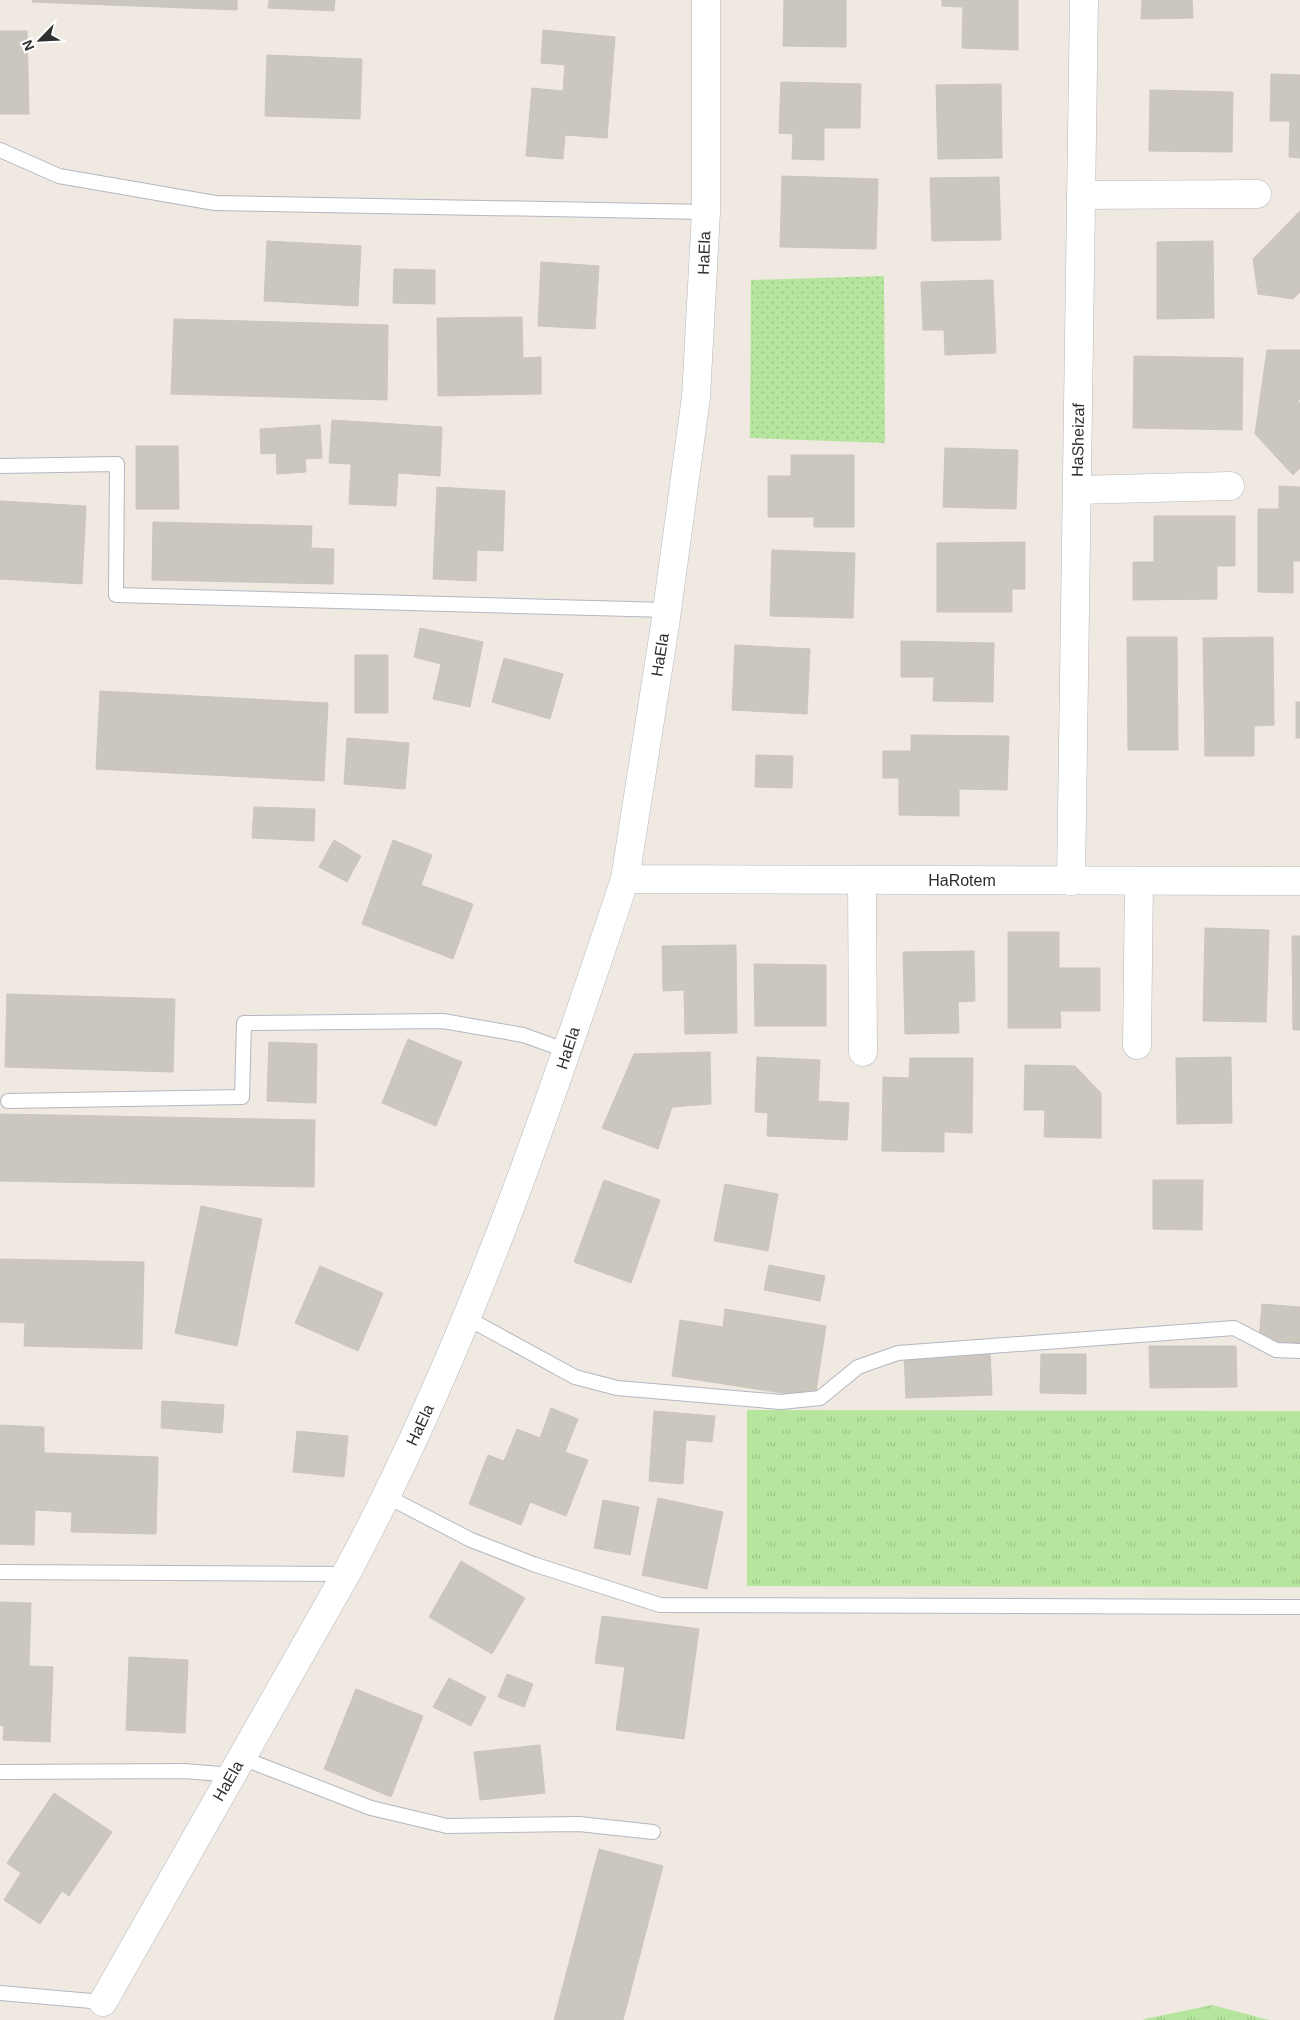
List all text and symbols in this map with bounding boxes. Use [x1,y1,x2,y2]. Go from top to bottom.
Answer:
north arrow [15,15,65,65]
text: N [19,37,37,53]
street label: HaEla [695,231,713,275]
street label: HaSheizaf [1069,402,1087,477]
street label: HaEla [648,632,672,678]
street label: HaRotem [928,872,996,889]
street label: HaEla [553,1025,583,1071]
street label: HaEla [403,1402,437,1448]
street label: HaEla [210,1758,246,1804]

